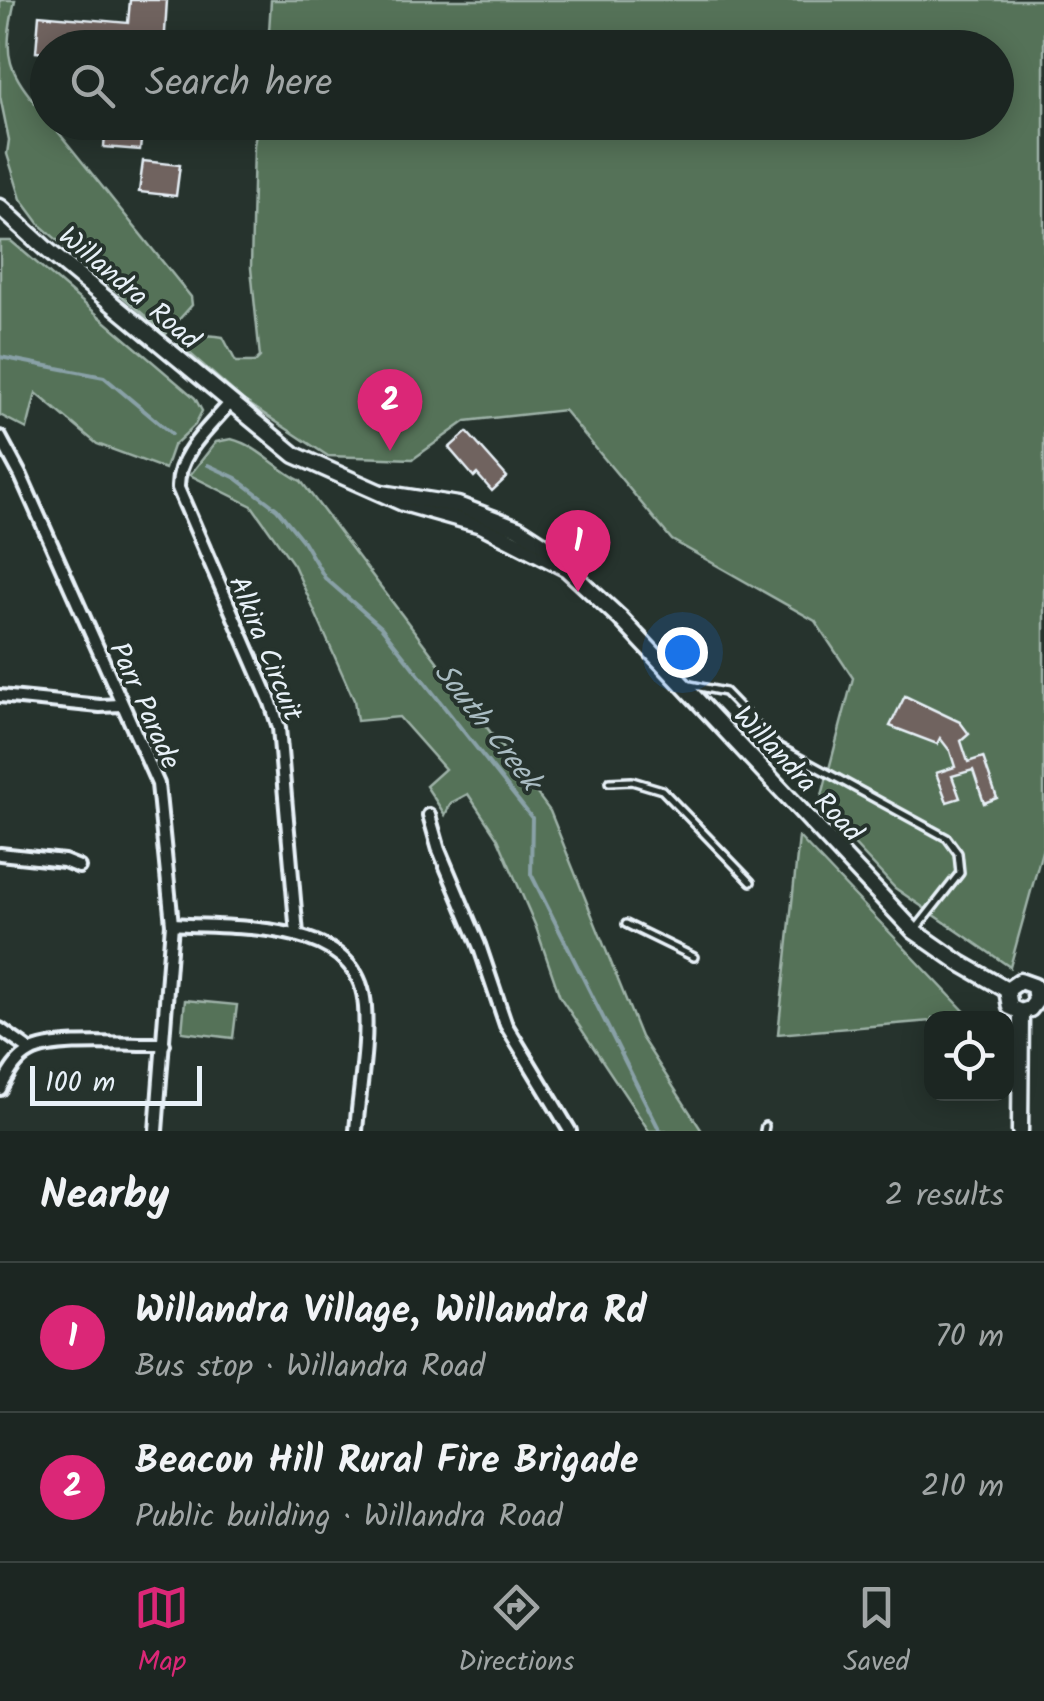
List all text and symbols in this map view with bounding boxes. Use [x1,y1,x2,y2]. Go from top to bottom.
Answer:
search box [30,30,1014,140]
text: Search here [145,55,332,115]
icon: search [65,58,120,113]
street label: Willandra Road [47,216,210,363]
pin: 2 [358,368,422,451]
pin: 1 [546,510,610,592]
street label: Alkira Circuit [215,569,315,730]
your location [657,627,708,678]
street label: Parr Parade [96,635,192,777]
water label: South Creek [421,652,555,805]
street label: Willandra Road [721,696,874,854]
map controls [924,1011,1014,1101]
button: locate [924,1011,1014,1101]
scale bar [30,1061,202,1106]
text: 100 m [45,1061,115,1106]
text: Nearby [40,1163,169,1230]
text: 2 results [885,1171,1004,1222]
text: Willandra Village, Willandra Rd [135,1282,647,1342]
text: 1 [68,1312,77,1363]
text: 70 m [935,1312,1004,1363]
text: Bus stop · Willandra Road [135,1342,485,1393]
text: Beacon Hill Rural Fire Brigade [135,1432,638,1492]
text: 2 [63,1462,82,1513]
text: 210 m [921,1462,1004,1513]
text: Public building · Willandra Road [135,1492,563,1543]
tab: Map [134,1580,189,1685]
tab: Directions [458,1580,574,1685]
tab: Saved [843,1580,910,1685]

